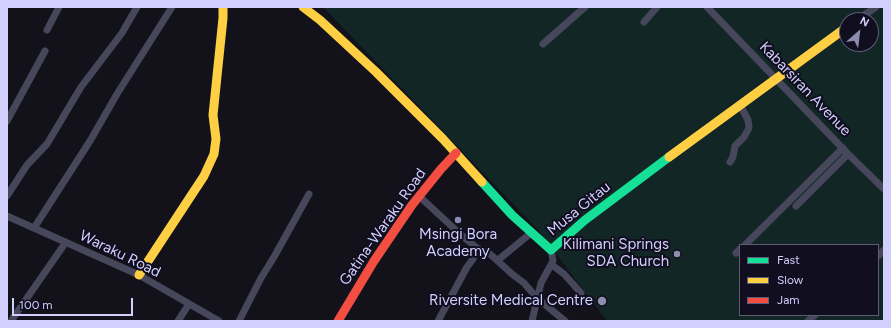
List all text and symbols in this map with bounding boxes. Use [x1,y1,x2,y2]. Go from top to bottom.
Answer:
north arrow [839,12,879,52]
text: N [858,14,871,30]
street label: Kabarsiran Avenue [755,38,855,140]
street label: Gatina-Waraku Road [336,165,430,289]
street label: Musa Gitau [544,178,614,240]
marker: Msingi Bora Academy [453,215,463,225]
place label: Msingi Bora Academy [419,226,497,261]
street label: Waraku Road [76,227,164,281]
place label: Kilimani Springs SDA Church [563,236,669,271]
legend [739,244,879,316]
marker: Kilimani Springs SDA Church [672,249,682,259]
text: Fast [777,253,800,267]
text: Slow [777,273,803,287]
scale bar [14,290,135,316]
place label: Riversite Medical Centre [429,292,593,310]
text: Jam [777,293,800,307]
marker: Riversite Medical Centre [596,295,608,307]
text: 100 m [19,298,53,312]

